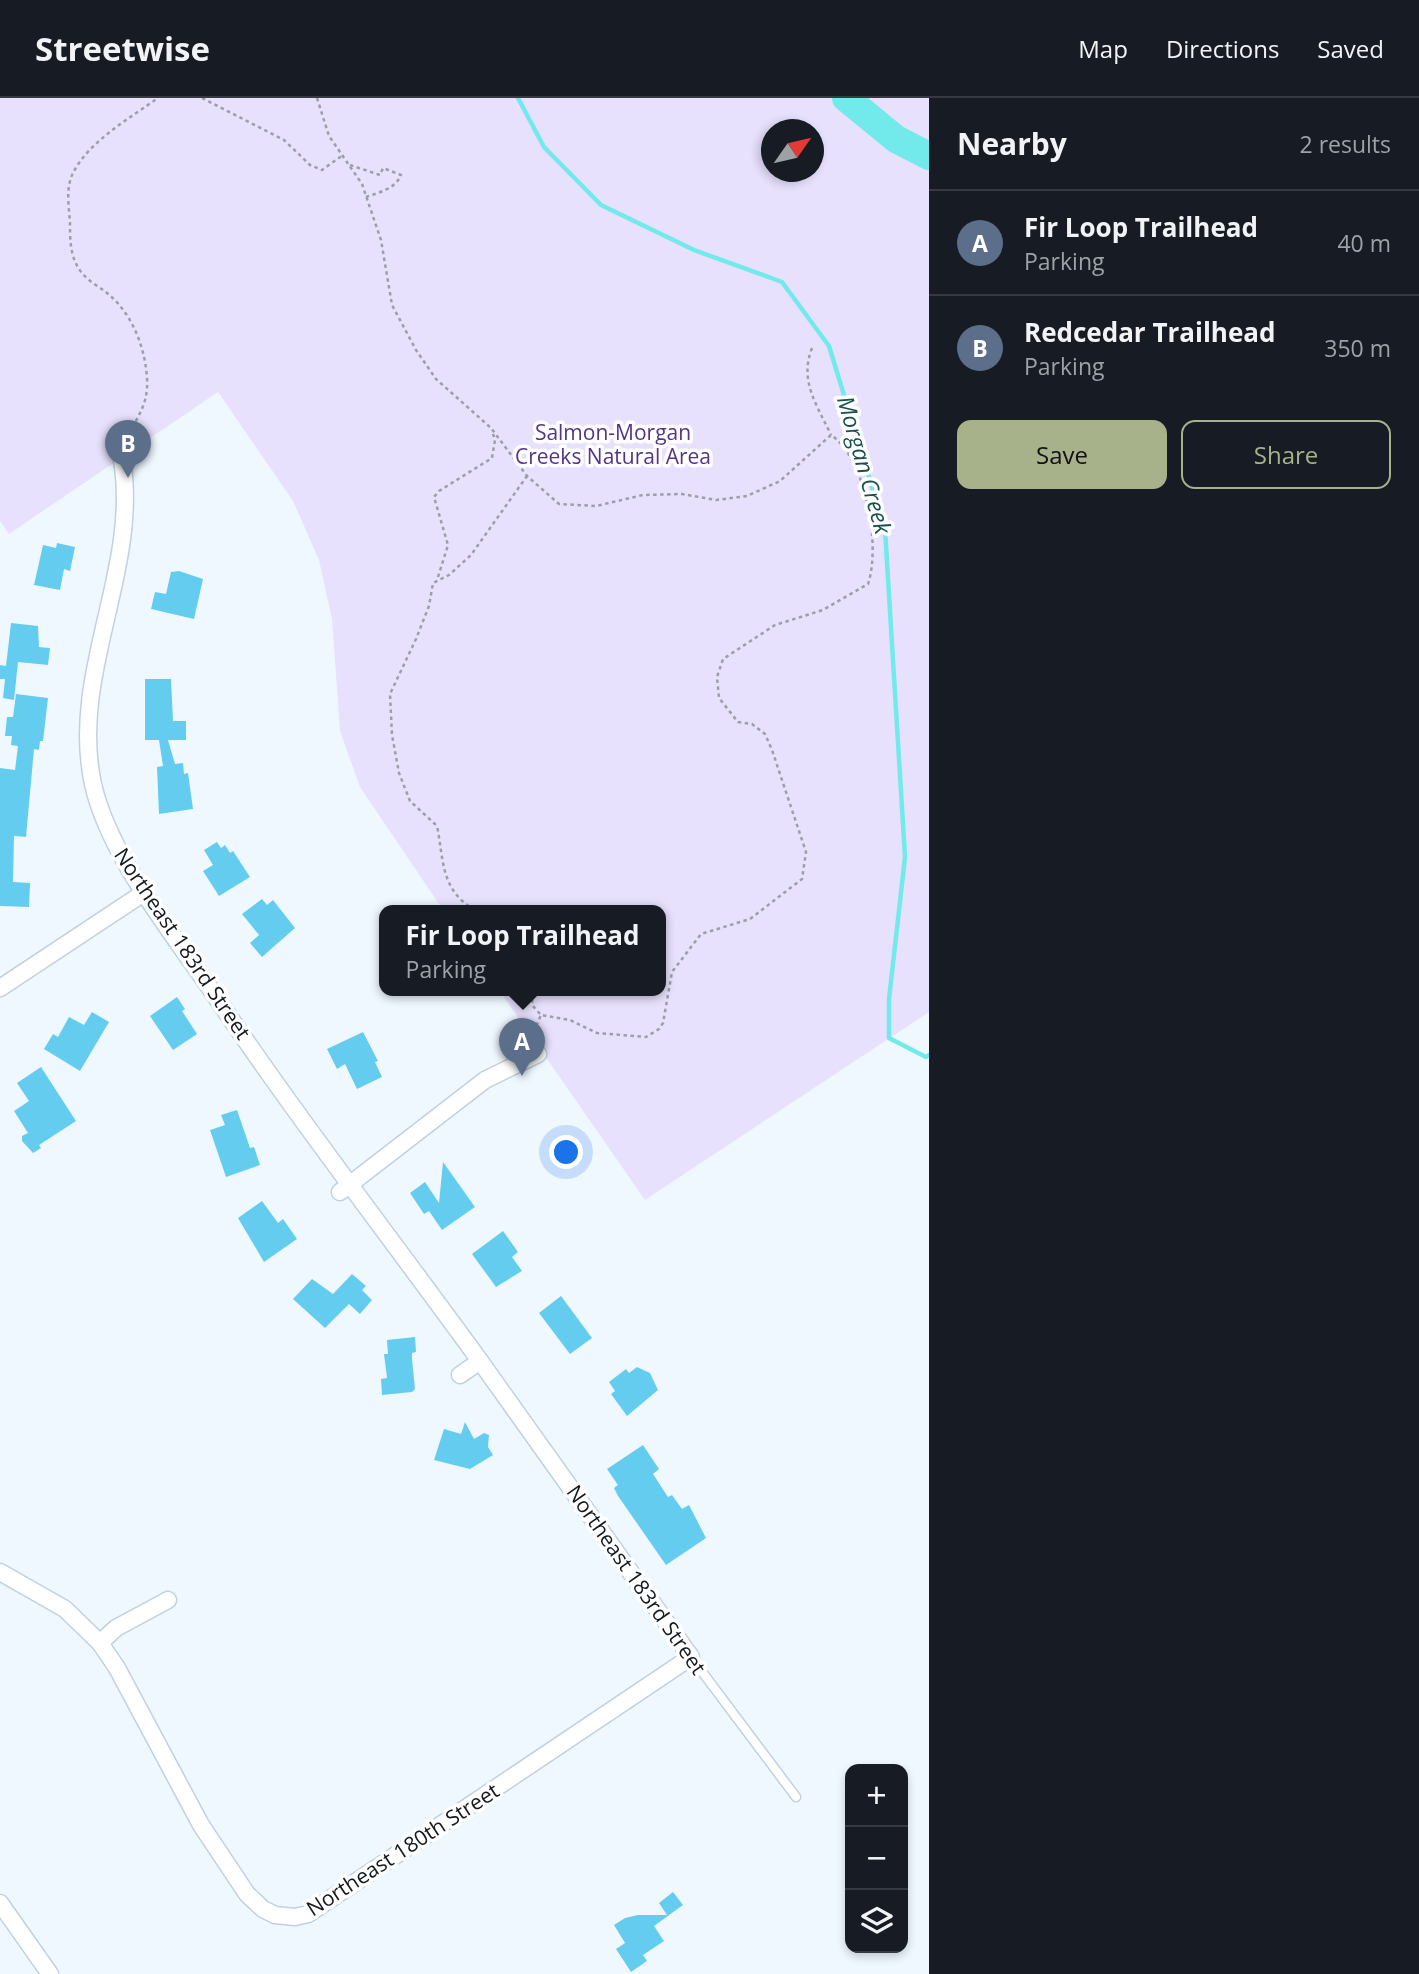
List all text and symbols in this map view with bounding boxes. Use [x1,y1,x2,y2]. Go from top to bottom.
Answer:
text: Streetwise [35,26,210,71]
text: Map [1078,32,1128,65]
text: Directions [1166,32,1279,65]
text: Saved [1317,32,1384,65]
north arrow [761,119,824,182]
text: Nearby [957,123,1067,164]
text: 2 results [1300,128,1391,160]
text: Fir Loop Trailhead [1024,209,1258,245]
text: A [972,227,988,259]
text: 40 m [1337,227,1391,259]
text: Parking [1024,245,1105,277]
text: Redcedar Trailhead [1024,314,1275,350]
text: B [972,332,988,364]
text: 350 m [1324,332,1391,364]
text: Parking [1024,350,1105,382]
water label: Morgan Creek [830,392,900,538]
park label: Salmon-Morgan Creeks Natural Area [515,418,711,470]
pin: B [105,420,151,478]
button: Save [957,420,1167,489]
button: Share [1181,420,1391,489]
street label: Northeast 183rd Street [108,842,257,1045]
popup [379,905,666,996]
text: Fir Loop Trailhead [406,917,639,953]
text: Parking [406,953,486,985]
pin: A [499,1018,545,1076]
your location [549,1135,583,1169]
street label: Northeast 183rd Street [561,1479,713,1680]
map controls [845,1764,908,1953]
button: + [845,1764,908,1827]
street label: Northeast 180th Street [301,1776,504,1922]
button: − [845,1827,908,1890]
button: layers [845,1890,908,1953]

